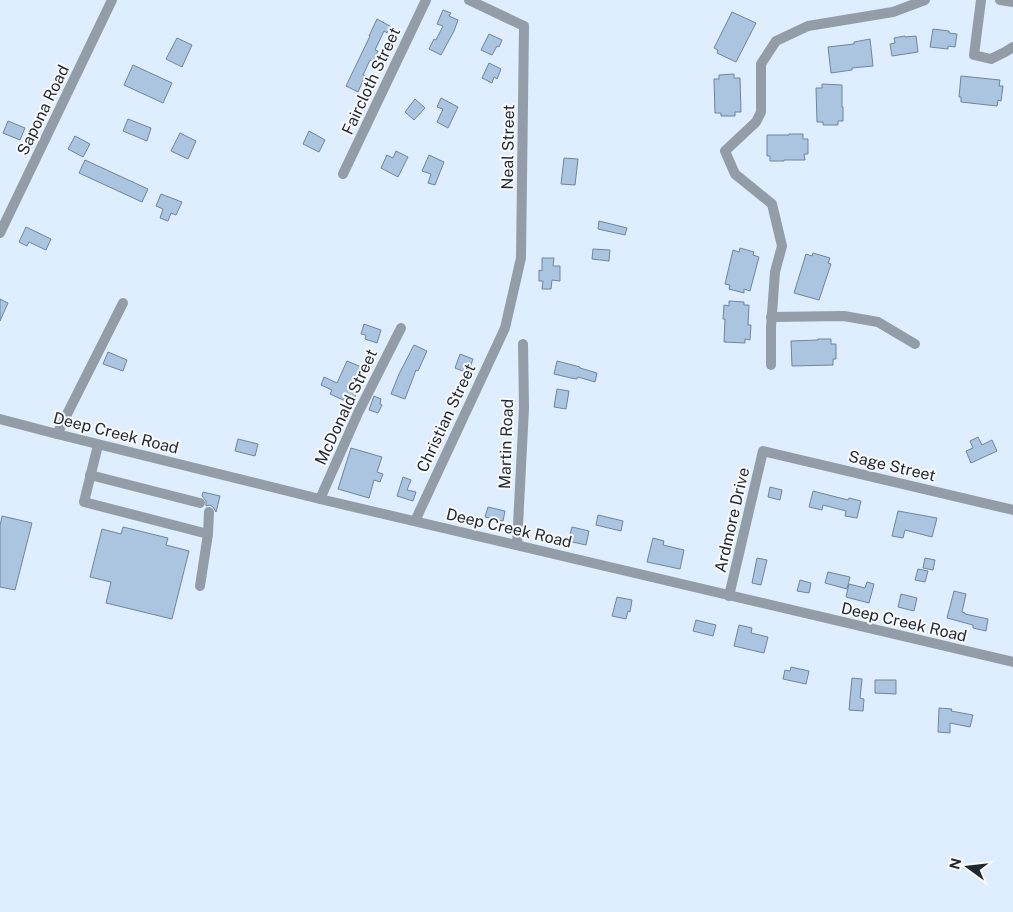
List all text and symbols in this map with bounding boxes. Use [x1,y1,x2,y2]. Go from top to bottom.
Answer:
street label: Faircloth Street [338,24,404,138]
street label: Sapona Road [13,62,73,158]
street label: Neal Street [498,104,518,190]
street label: McDonald Street [311,346,381,468]
street label: Christian Street [413,361,479,475]
street label: Martin Road [495,399,517,489]
street label: Deep Creek Road [51,408,181,458]
street label: Sage Street [847,447,937,485]
street label: Ardmore Drive [711,466,753,574]
street label: Deep Creek Road [444,504,574,552]
street label: Deep Creek Road [839,598,969,646]
north arrow [943,842,993,892]
text: N [946,856,965,871]

